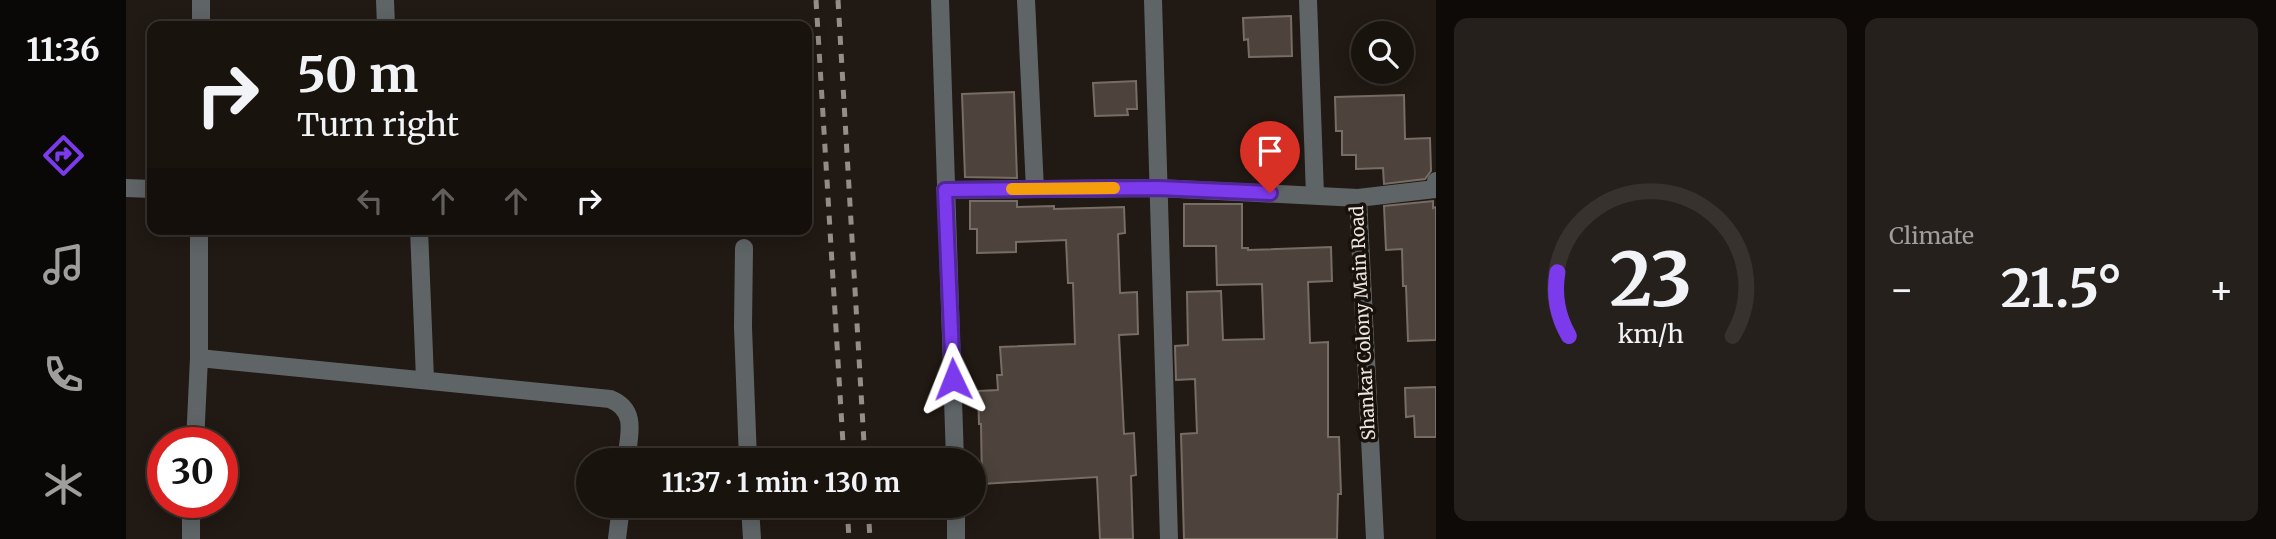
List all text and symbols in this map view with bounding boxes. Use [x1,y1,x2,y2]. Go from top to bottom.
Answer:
map controls [1351,21,1414,84]
button: search [1351,21,1414,84]
text: 11:36 [26,30,100,70]
text: 50 m [297,44,418,105]
icon: right [182,49,273,140]
text: Turn right [297,105,459,145]
pin [1240,121,1300,193]
icon: directions [39,131,88,180]
icon: arrive [1251,132,1289,170]
icon: left [351,182,389,220]
icon: ahead [424,182,462,220]
icon: ahead [497,182,535,220]
icon: right [570,182,608,220]
street label: Shankar Colony Main Road [1345,205,1380,441]
text: Climate [1889,221,1974,250]
text: 23 [1609,234,1692,326]
icon: music [39,240,88,289]
text: 21.5° [2001,256,2122,321]
text: − [1889,266,1914,313]
text: + [2209,266,2234,313]
text: km/h [1617,317,1684,349]
position arrow [916,342,990,416]
icon: phone [39,350,88,399]
speed limit sign: 30 [147,427,238,518]
icon: climate [39,460,88,509]
text: 11:37 · 1 min · 130 m [662,466,900,499]

